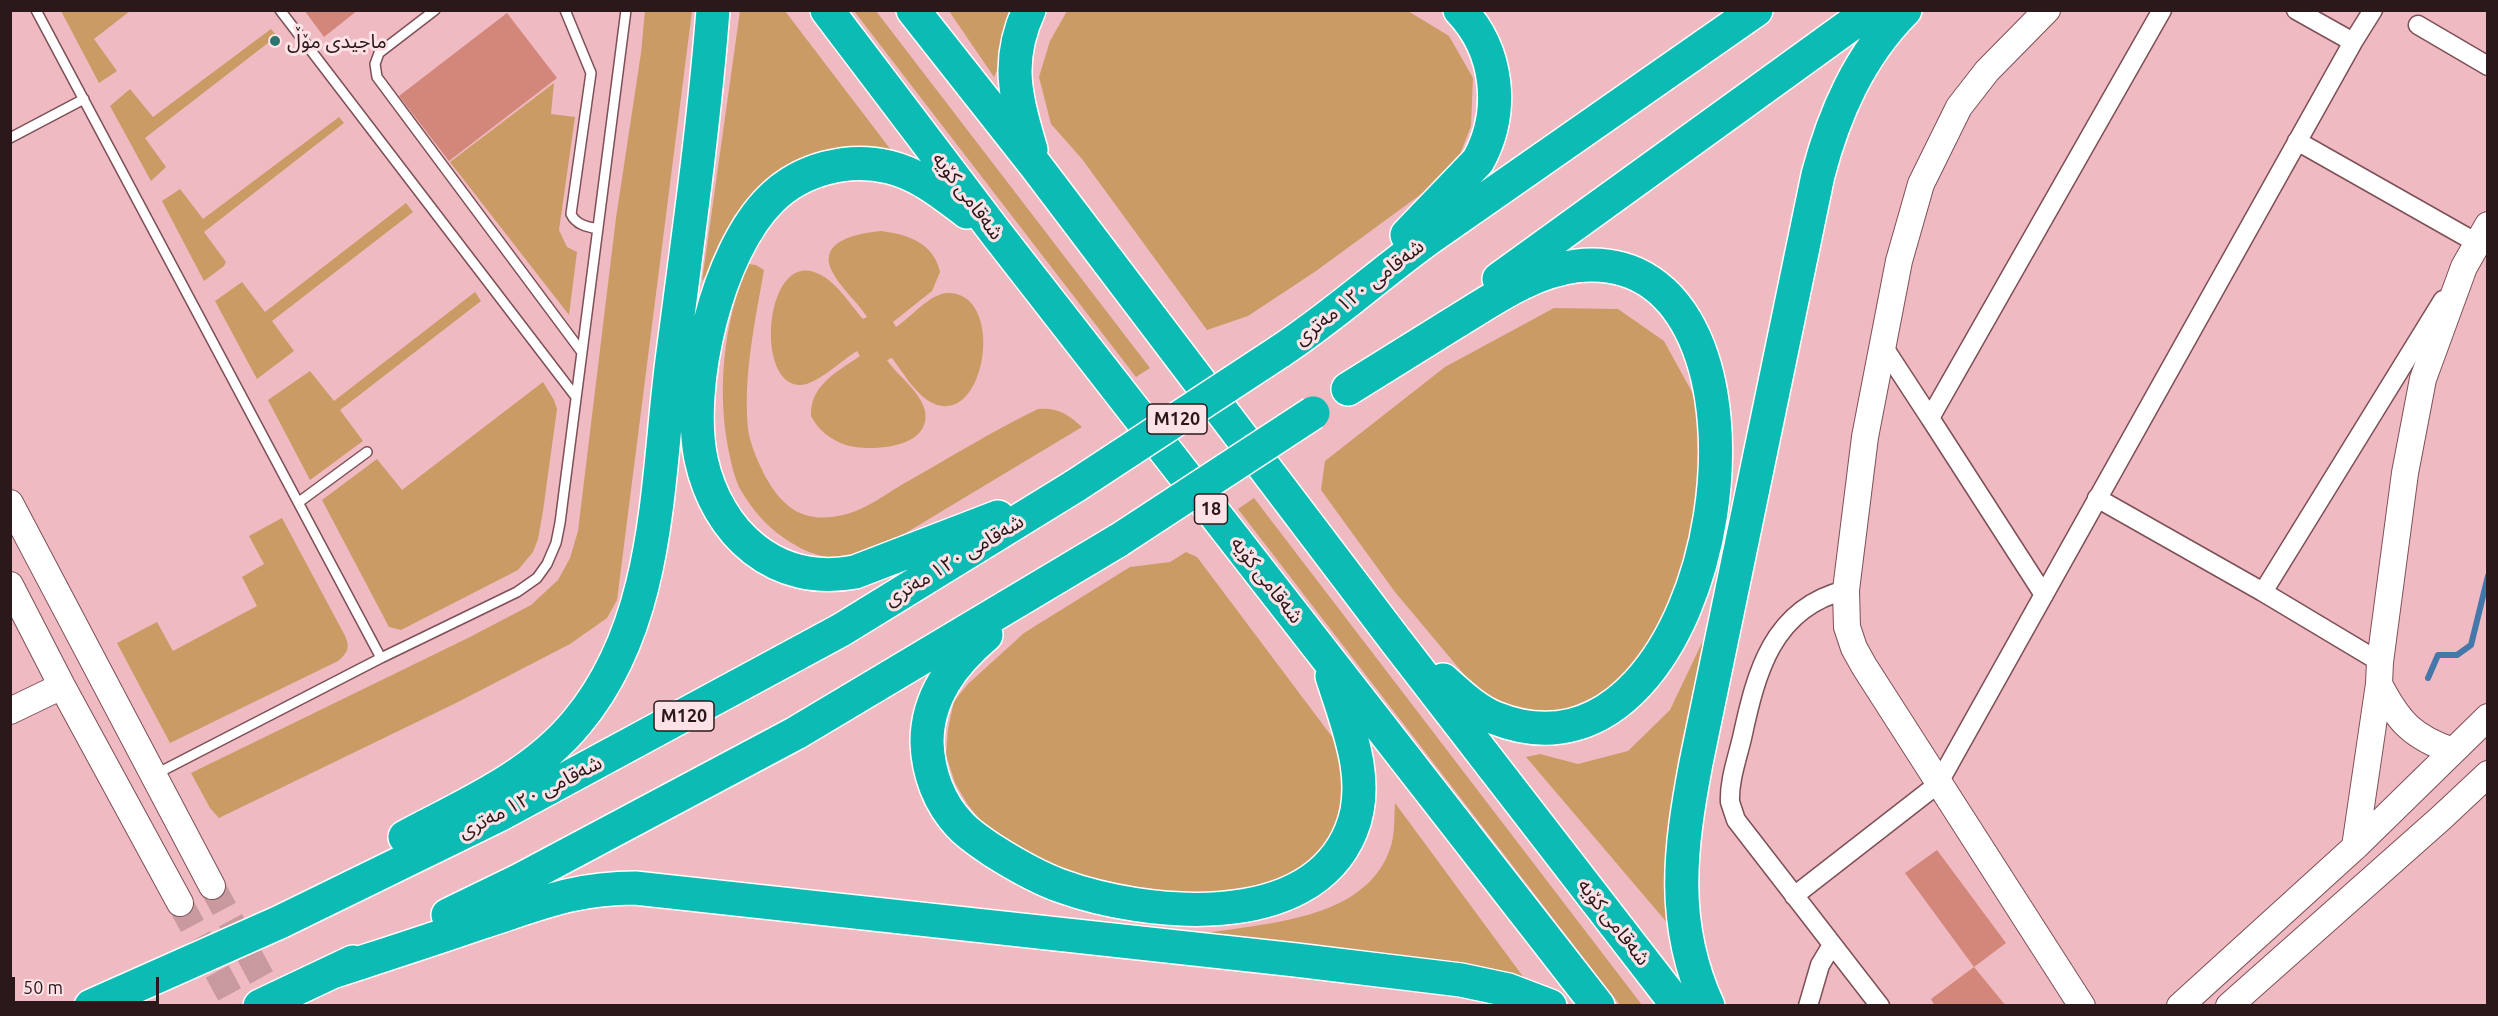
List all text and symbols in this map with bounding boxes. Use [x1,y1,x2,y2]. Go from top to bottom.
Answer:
place label: ماجیدی مۆڵ [287,29,387,53]
marker: ماجیدی مۆڵ [268,34,282,48]
street label: شەقامی کۆیە [927,148,1009,244]
street label: شەقامی ١٢٠ مەتری [1289,234,1429,350]
road number: M120 [1147,404,1207,434]
road number: 18 [1194,494,1228,524]
street label: شەقامی ١٢٠ مەتری [880,509,1028,611]
street label: شەقامی کۆیە [1226,532,1308,628]
road number: M120 [654,701,714,731]
street label: شەقامی ١٢٠ مەتری [454,750,606,844]
street label: شەقامی کۆیە [1573,874,1655,970]
scale bar [15,965,162,1003]
text: 50 m [23,977,63,997]

